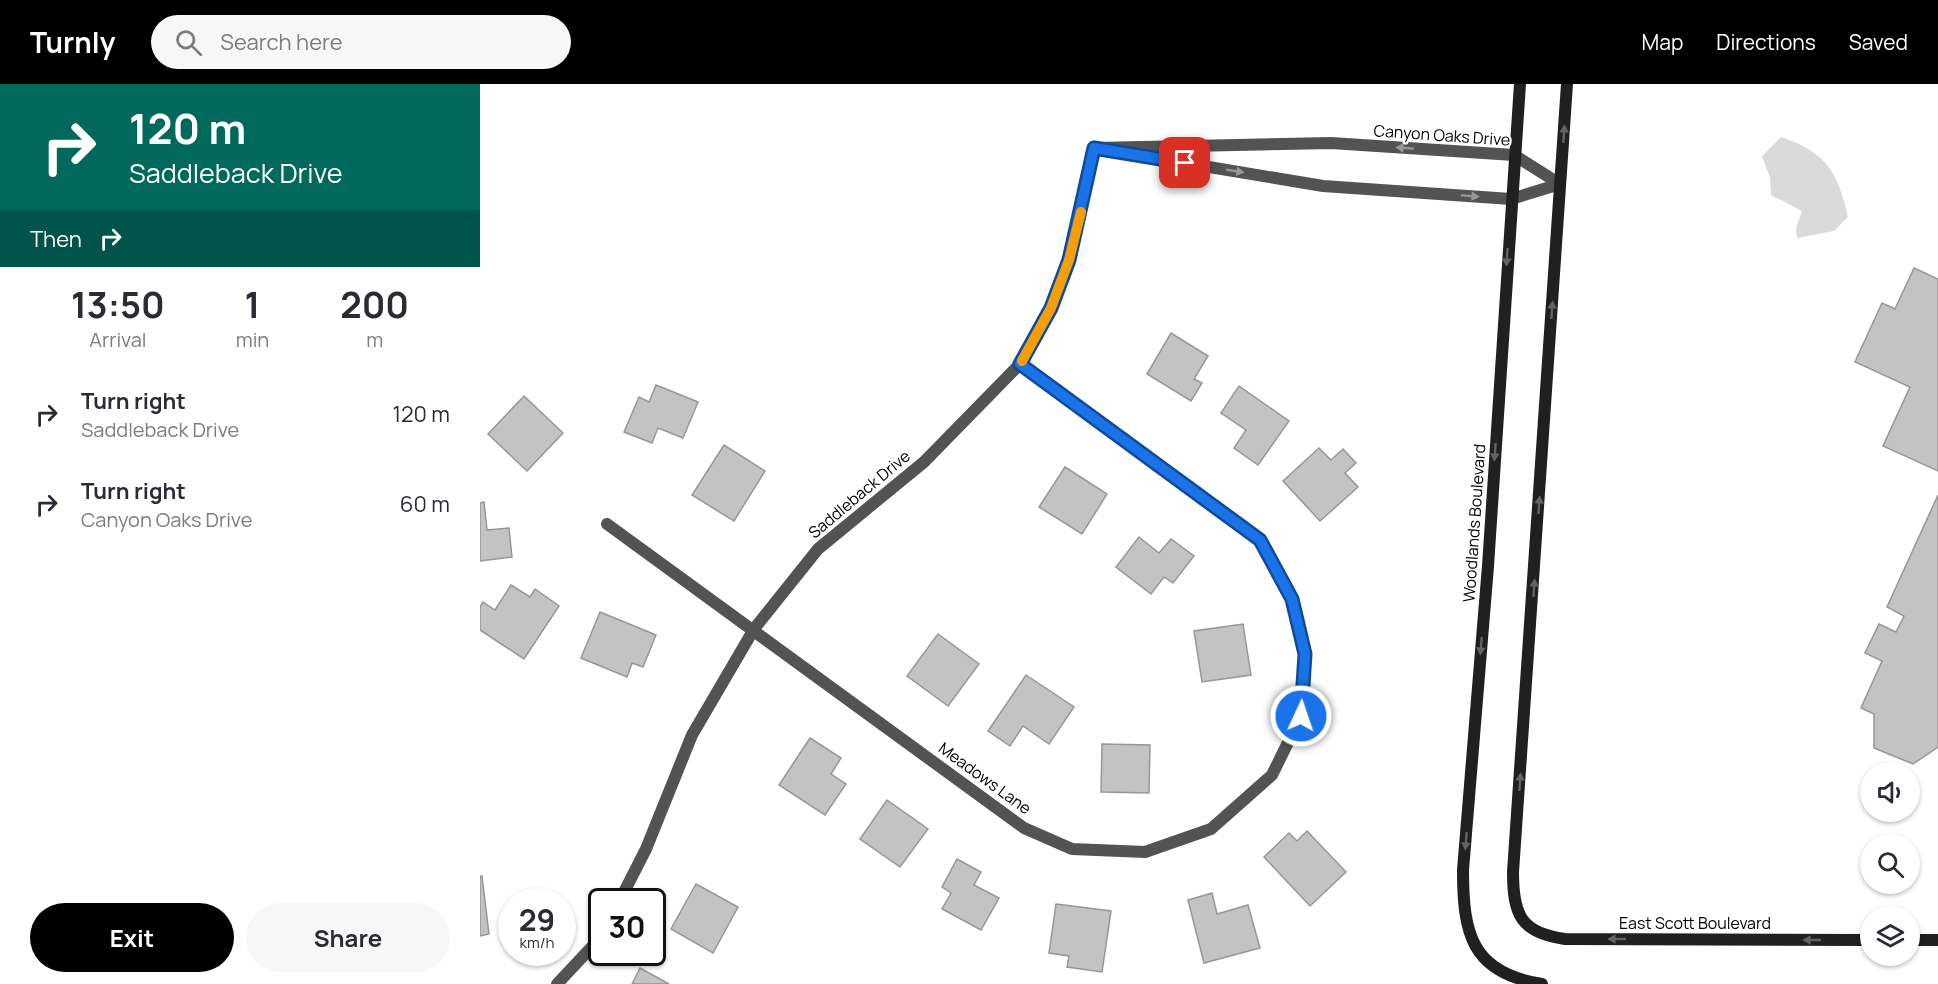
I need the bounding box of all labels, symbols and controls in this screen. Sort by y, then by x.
search box [151,15,571,69]
text: Turnly [30,23,115,61]
icon: search [172,26,205,59]
text: Search here [220,27,343,57]
text: Map [1642,28,1683,56]
text: Directions [1716,28,1816,56]
text: Saved [1849,28,1908,56]
text: 120 m [129,99,246,157]
icon: right [30,108,108,186]
street label: Canyon Oaks Drive [1373,119,1511,151]
one-way arrow [1559,124,1568,143]
pin [1159,137,1210,188]
one-way arrow [1395,143,1414,153]
icon: arrive [1168,146,1201,179]
text: Saddleback Drive [129,154,343,191]
one-way arrow [1225,167,1244,176]
one-way arrow [1460,191,1479,201]
icon: right [94,222,127,255]
text: Then [30,224,82,254]
one-way arrow [1503,248,1512,267]
text: 13:50 [71,280,165,329]
text: 1 [245,280,260,329]
text: 200 [340,280,409,329]
one-way arrow [1547,301,1556,320]
text: Arrival [89,326,146,353]
text: min [236,326,269,353]
text: m [366,326,383,353]
text: Turn right [81,386,186,416]
icon: right [30,398,63,431]
text: 120 m [392,399,450,429]
text: Saddleback Drive [81,416,239,443]
one-way arrow [1490,442,1500,461]
street label: Woodlands Boulevard [1457,443,1491,603]
street label: Saddleback Drive [803,445,915,543]
text: Turn right [81,476,186,506]
icon: right [30,488,63,521]
text: 60 m [400,489,450,519]
one-way arrow [1535,495,1544,514]
text: Canyon Oaks Drive [81,506,252,533]
one-way arrow [1529,578,1538,597]
one-way arrow [1476,637,1486,656]
position arrow [1269,684,1333,748]
street label: Meadows Lane [934,737,1036,819]
map controls [1860,762,1920,966]
button: sound [1860,762,1920,822]
one-way arrow [1515,773,1524,792]
one-way arrow [1461,831,1470,850]
button: search [1860,834,1920,894]
speed limit sign: 30 [588,888,666,966]
text: 29 [519,899,555,940]
button: Exit [30,903,234,972]
button: Share [246,903,450,972]
button: layers [1860,906,1920,966]
street label: East Scott Boulevard [1619,912,1771,934]
text: km/h [520,932,554,953]
one-way arrow [1608,934,1627,944]
one-way arrow [1803,935,1822,945]

